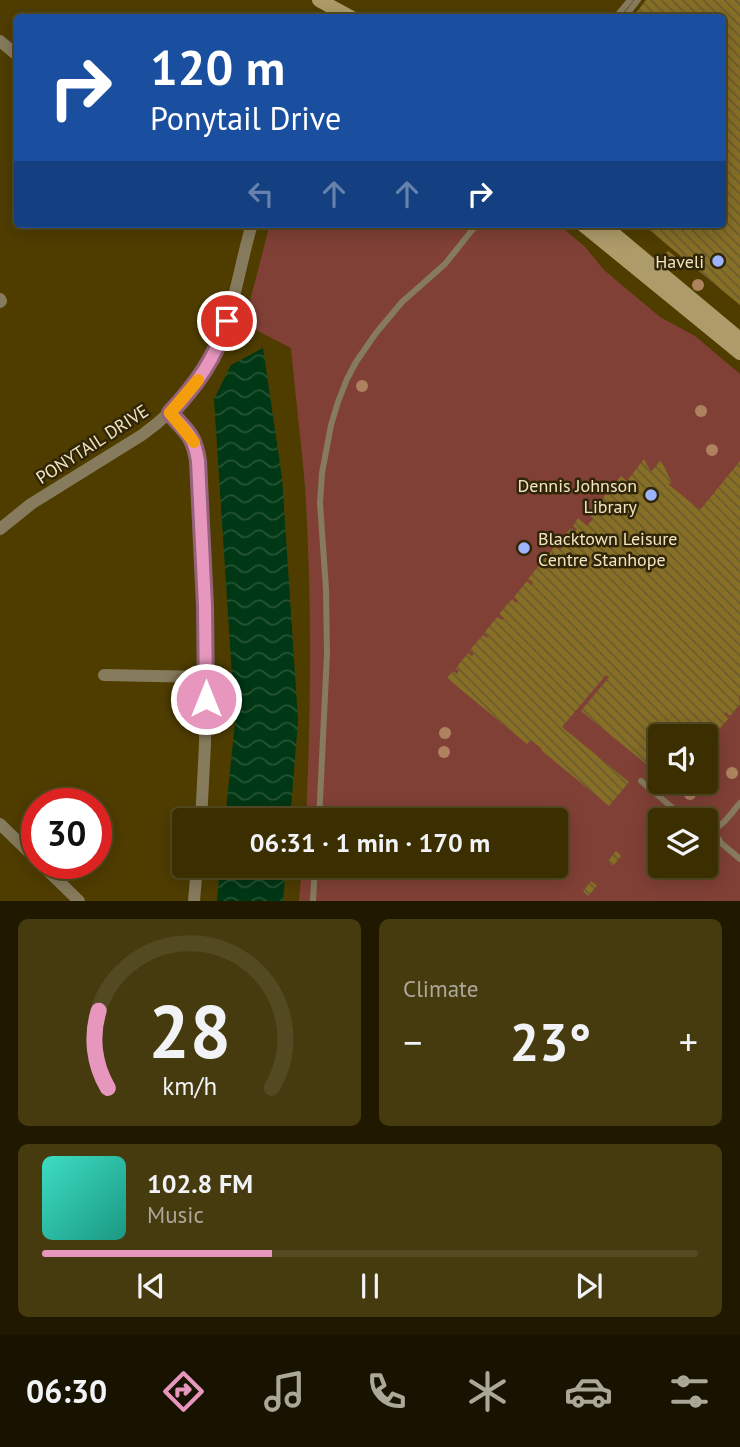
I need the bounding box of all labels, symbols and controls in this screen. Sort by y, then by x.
text: 120 m [150,35,285,99]
icon: right [35,42,126,133]
text: Ponytail Drive [150,97,341,139]
icon: left [242,175,280,213]
icon: ahead [315,175,353,213]
icon: ahead [388,175,426,213]
icon: right [461,175,499,213]
place label: Haveli [655,250,704,273]
marker: Haveli [710,253,726,269]
pin [197,291,257,351]
icon: arrive [208,302,246,340]
street label: PONYTAIL DRIVE [31,399,153,489]
place label: Dennis Johnson Library [518,474,638,518]
marker: Dennis Johnson Library [643,487,659,503]
place label: Blacktown Leisure Centre Stanhope [538,527,677,571]
marker: Blacktown Leisure Centre Stanhope [516,540,532,556]
position arrow [169,662,243,736]
map controls [648,724,718,878]
button: sound [648,724,718,794]
speed limit sign: 30 [21,788,112,879]
button: layers [648,808,718,878]
text: 06:31 · 1 min · 170 m [250,826,490,859]
text: Climate [403,974,478,1003]
text: 28 [148,985,231,1079]
text: 23° [510,1008,591,1075]
text: − [403,1017,422,1066]
text: + [679,1017,698,1066]
text: km/h [162,1070,217,1102]
text: 102.8 FM [147,1167,253,1200]
text: Music [147,1200,204,1229]
icon: previous [132,1267,170,1305]
icon: pause [351,1267,389,1305]
icon: next [570,1267,608,1305]
icon: directions [159,1367,208,1416]
icon: music [260,1367,309,1416]
icon: phone [362,1367,411,1416]
icon: climate [463,1367,512,1416]
icon: car [564,1367,613,1416]
icon: filters [665,1367,714,1416]
text: 06:30 [26,1370,107,1412]

